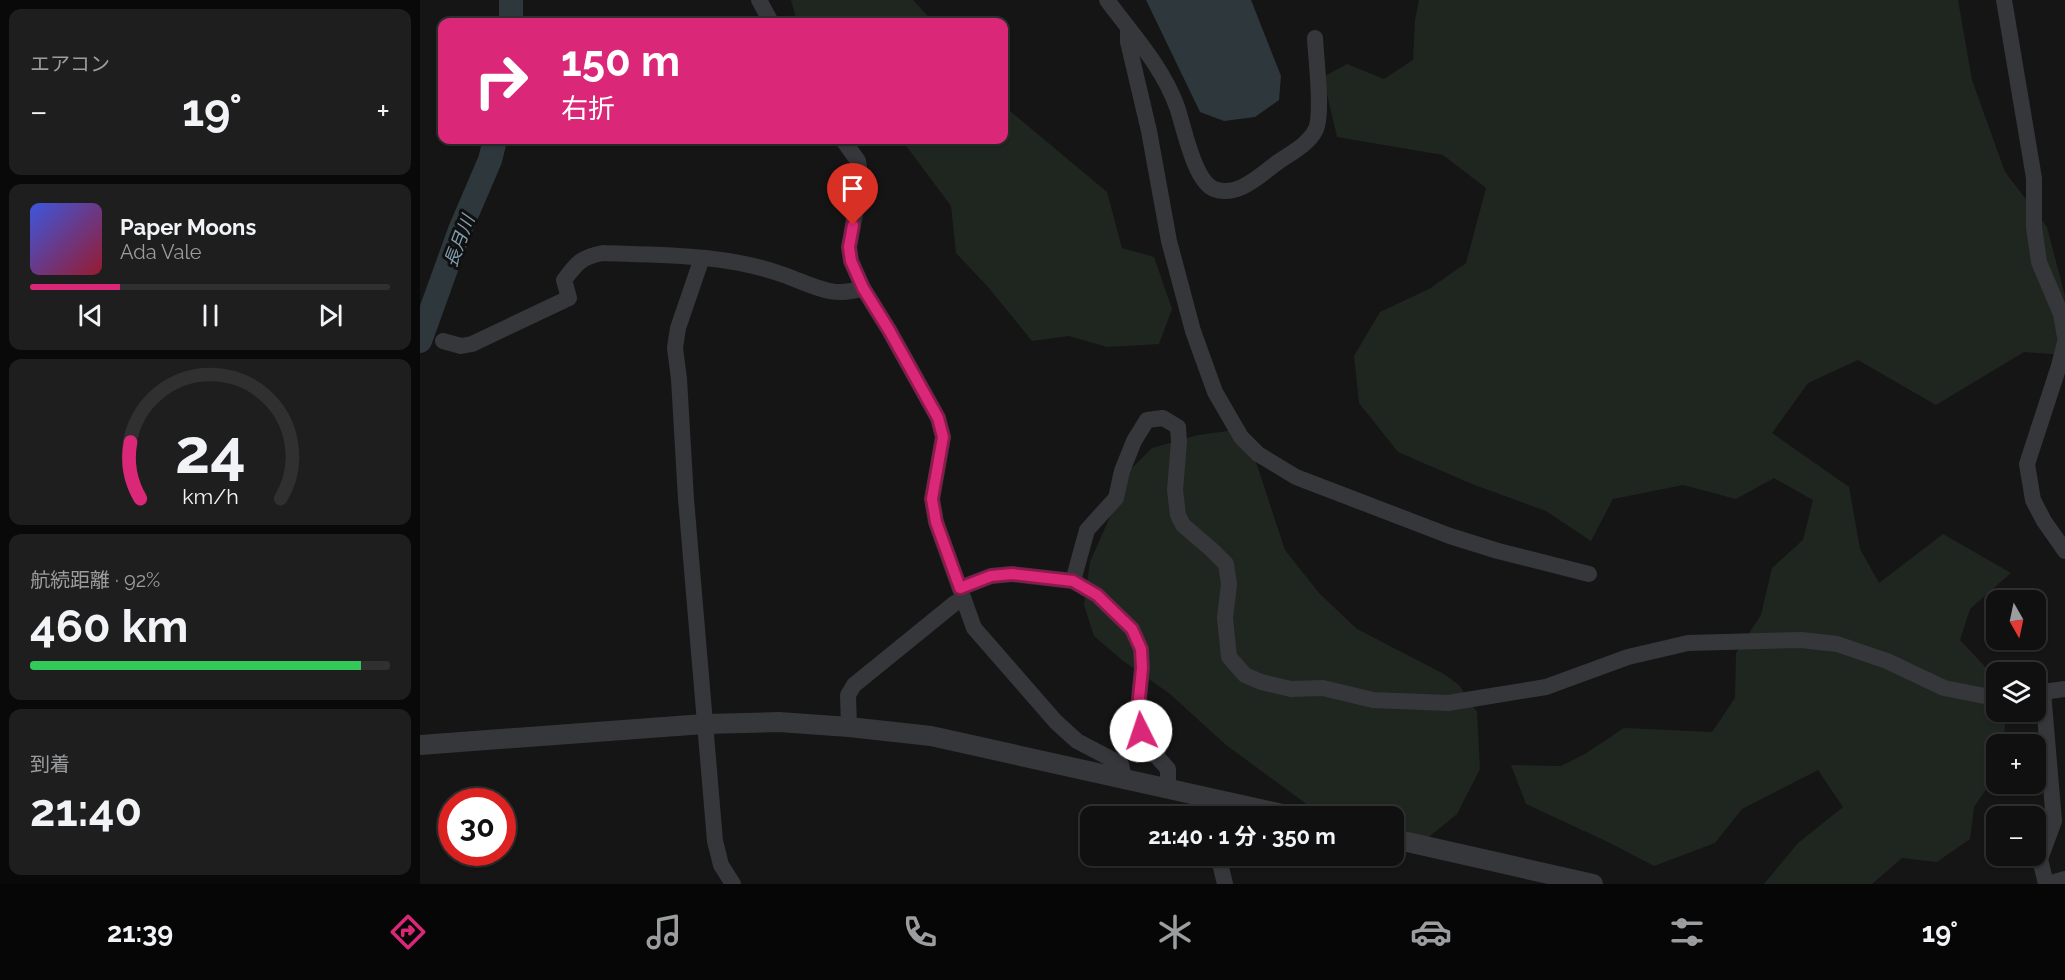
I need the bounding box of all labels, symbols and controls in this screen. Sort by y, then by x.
text: 150 m [561,37,680,86]
icon: right [462,42,540,120]
text: エアコン [30,52,110,76]
text: 19° [182,84,242,137]
text: − [30,92,48,131]
text: + [376,92,390,131]
text: 右折 [561,93,615,124]
pin [827,163,878,225]
icon: arrive [836,172,869,205]
water label: 長月川 [440,210,479,270]
text: Paper Moons [120,214,256,240]
text: Ada Vale [120,240,202,264]
icon: previous [74,299,107,332]
icon: pause [194,299,227,332]
icon: next [314,299,347,332]
text: 24 [175,414,245,488]
text: km/h [182,484,238,509]
text: 航続距離 · 92% [30,568,160,592]
north arrow [1986,590,2046,650]
map controls [1986,590,2046,866]
text: 460 km [30,600,188,653]
button: layers [1986,662,2046,722]
position arrow [1109,699,1173,763]
button: + [1986,734,2046,794]
text: 到着 [30,752,70,776]
text: 21:40 [30,784,142,837]
speed limit sign: 30 [438,788,516,866]
button: − [1986,806,2046,866]
text: 21:40 · 1 分 · 350 m [1148,823,1336,849]
icon: directions [387,911,429,953]
icon: music [643,911,685,953]
icon: phone [899,911,941,953]
icon: climate [1154,911,1196,953]
icon: car [1410,911,1452,953]
icon: filters [1666,911,1708,953]
text: 21:39 [107,917,173,948]
text: 19° [1922,917,1958,948]

